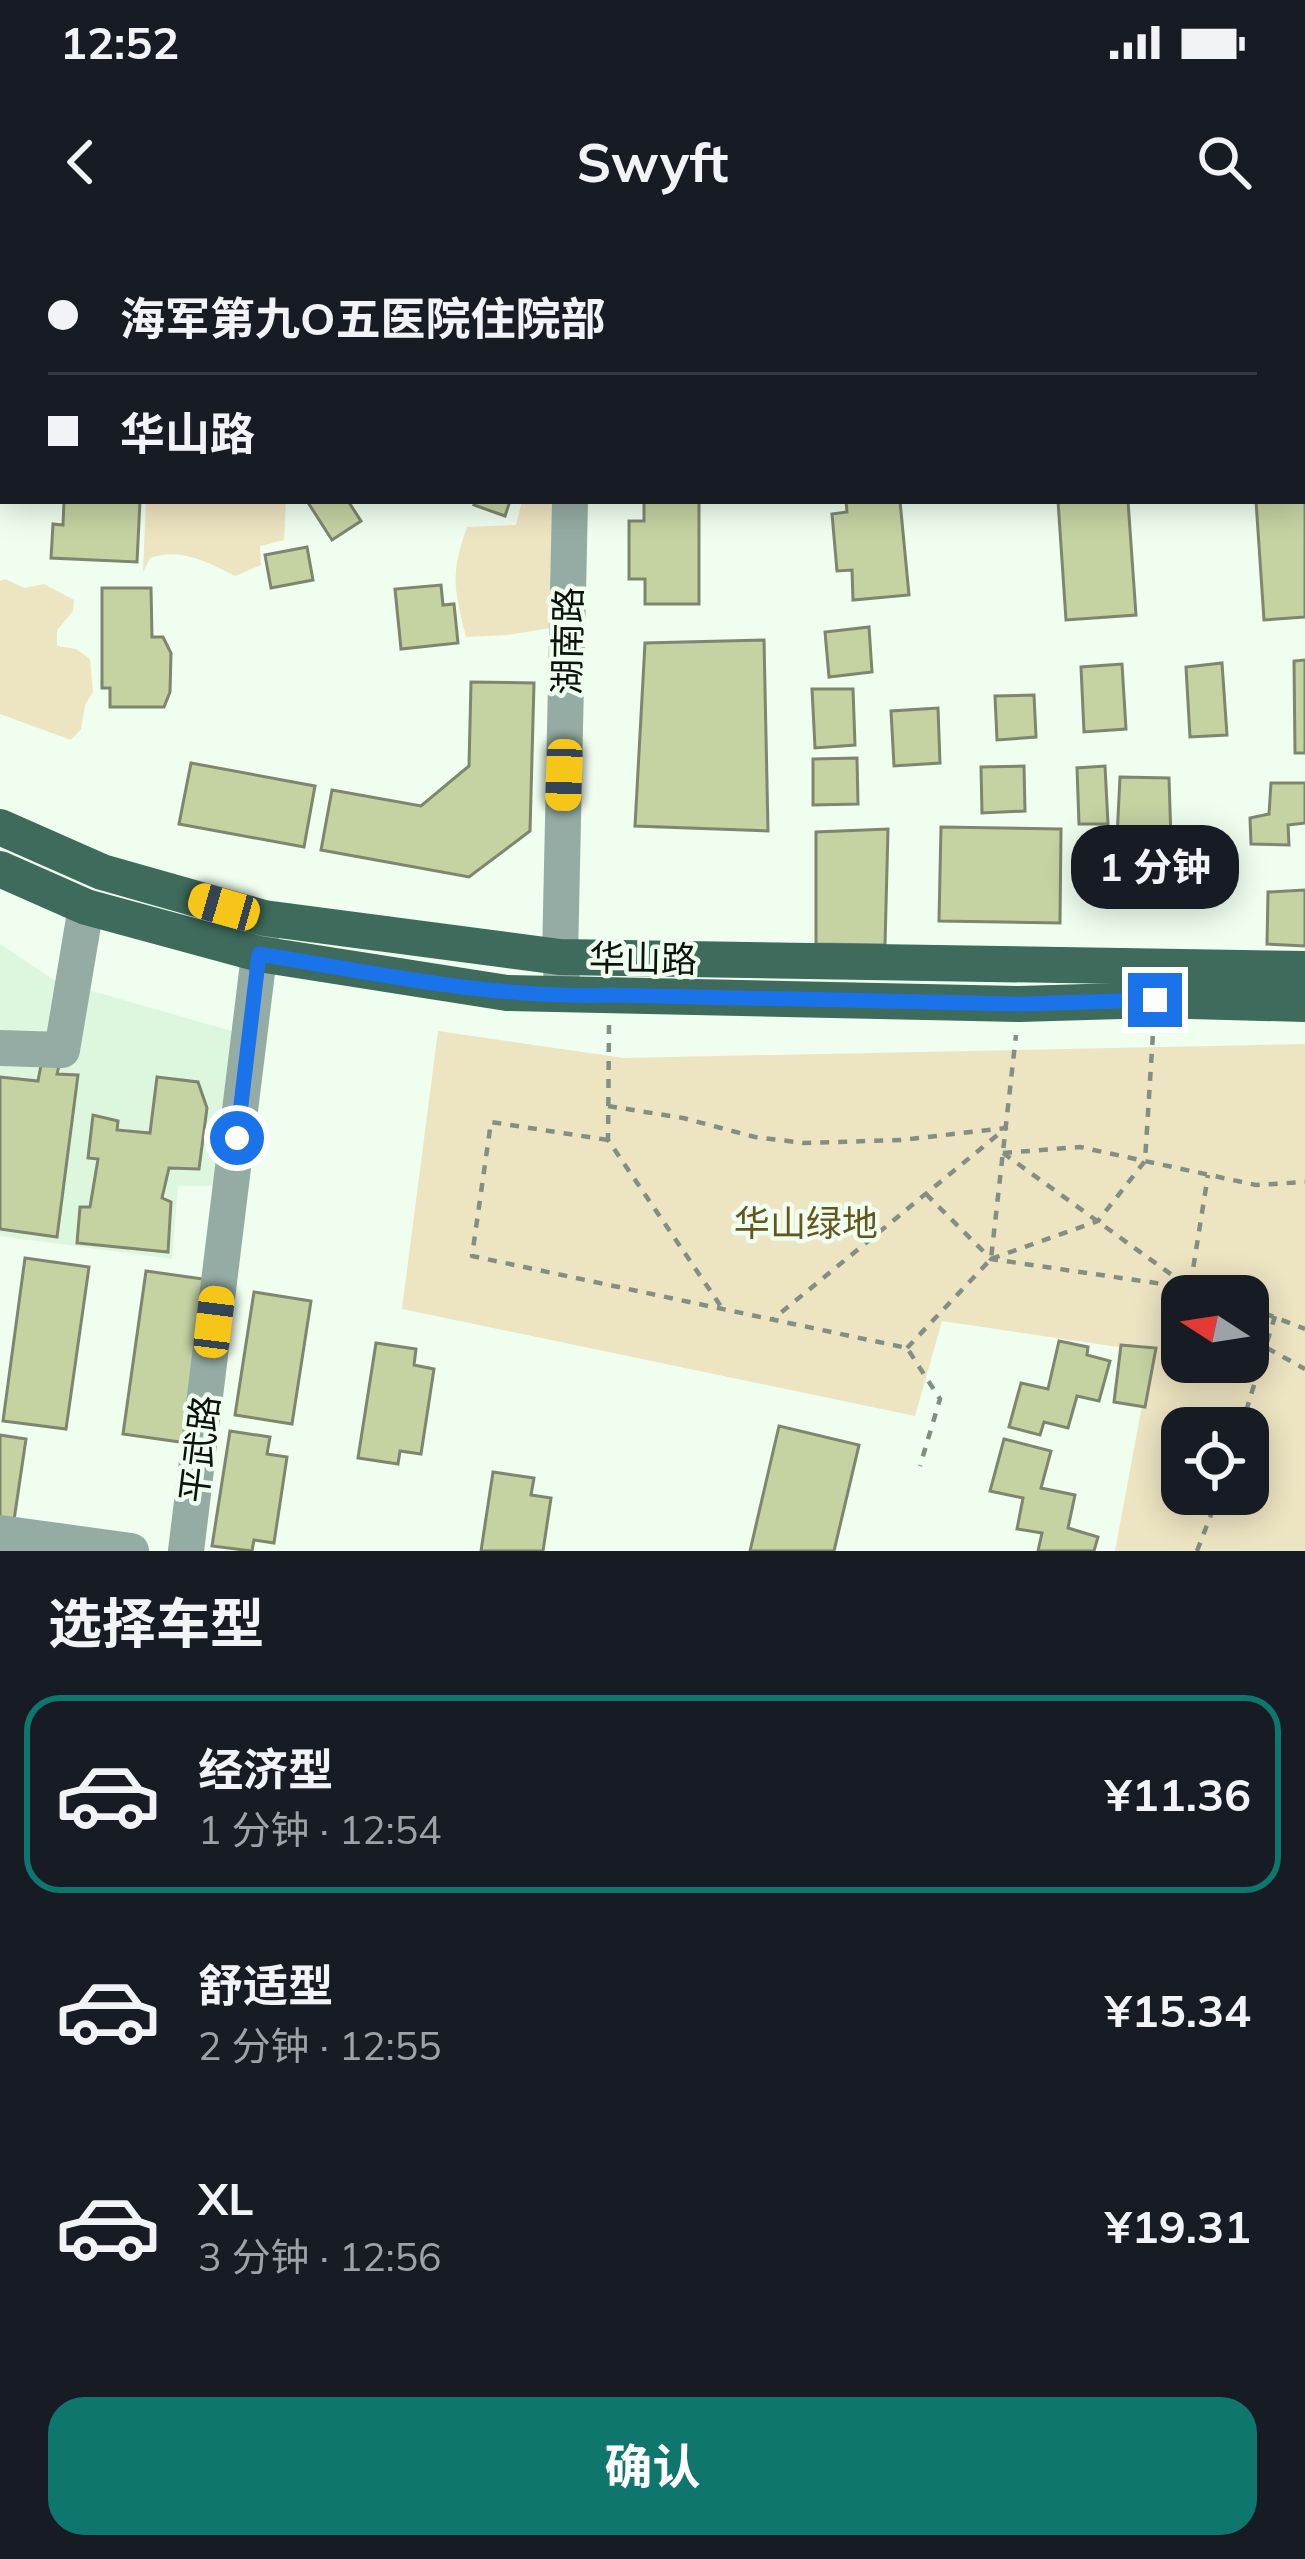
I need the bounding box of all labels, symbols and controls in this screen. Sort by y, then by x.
text: 12:52 [60,14,179,70]
text: Swyft [576,128,729,196]
icon: back [48,129,114,195]
icon: search [1191,129,1257,195]
text: 海军第九O五医院住院部 [120,290,605,346]
text: 华山路 [120,405,255,461]
street label: 湖南路 [544,587,590,695]
car [545,738,583,812]
callout: 1 分钟 [1071,826,1239,910]
text: 1 分钟 [1099,842,1211,891]
car [184,880,264,934]
street label: 华山路 [589,935,697,981]
route end [1128,973,1182,1027]
route start [210,1111,264,1165]
park label: 华山绿地 [734,1200,878,1245]
north arrow [1161,1275,1269,1383]
map controls [1161,1275,1269,1515]
car [192,1284,236,1360]
street label: 平武路 [170,1393,228,1505]
button: locate [1161,1407,1269,1515]
text: 选择车型 [48,1589,264,1657]
icon: car [54,1740,162,1848]
text: 经济型 [198,1741,333,1797]
text: ¥11.36 [1105,1766,1251,1822]
text: 1 分钟 · 12:54 [198,1805,441,1854]
icon: car [54,1956,162,2064]
text: 舒适型 [198,1957,333,2013]
text: ¥15.34 [1105,1982,1251,2038]
text: 2 分钟 · 12:55 [198,2021,441,2070]
text: XL [198,2170,253,2226]
icon: car [54,2172,162,2280]
text: ¥19.31 [1105,2198,1251,2254]
text: 3 分钟 · 12:56 [198,2232,441,2281]
button: 确认 [48,2397,1257,2535]

